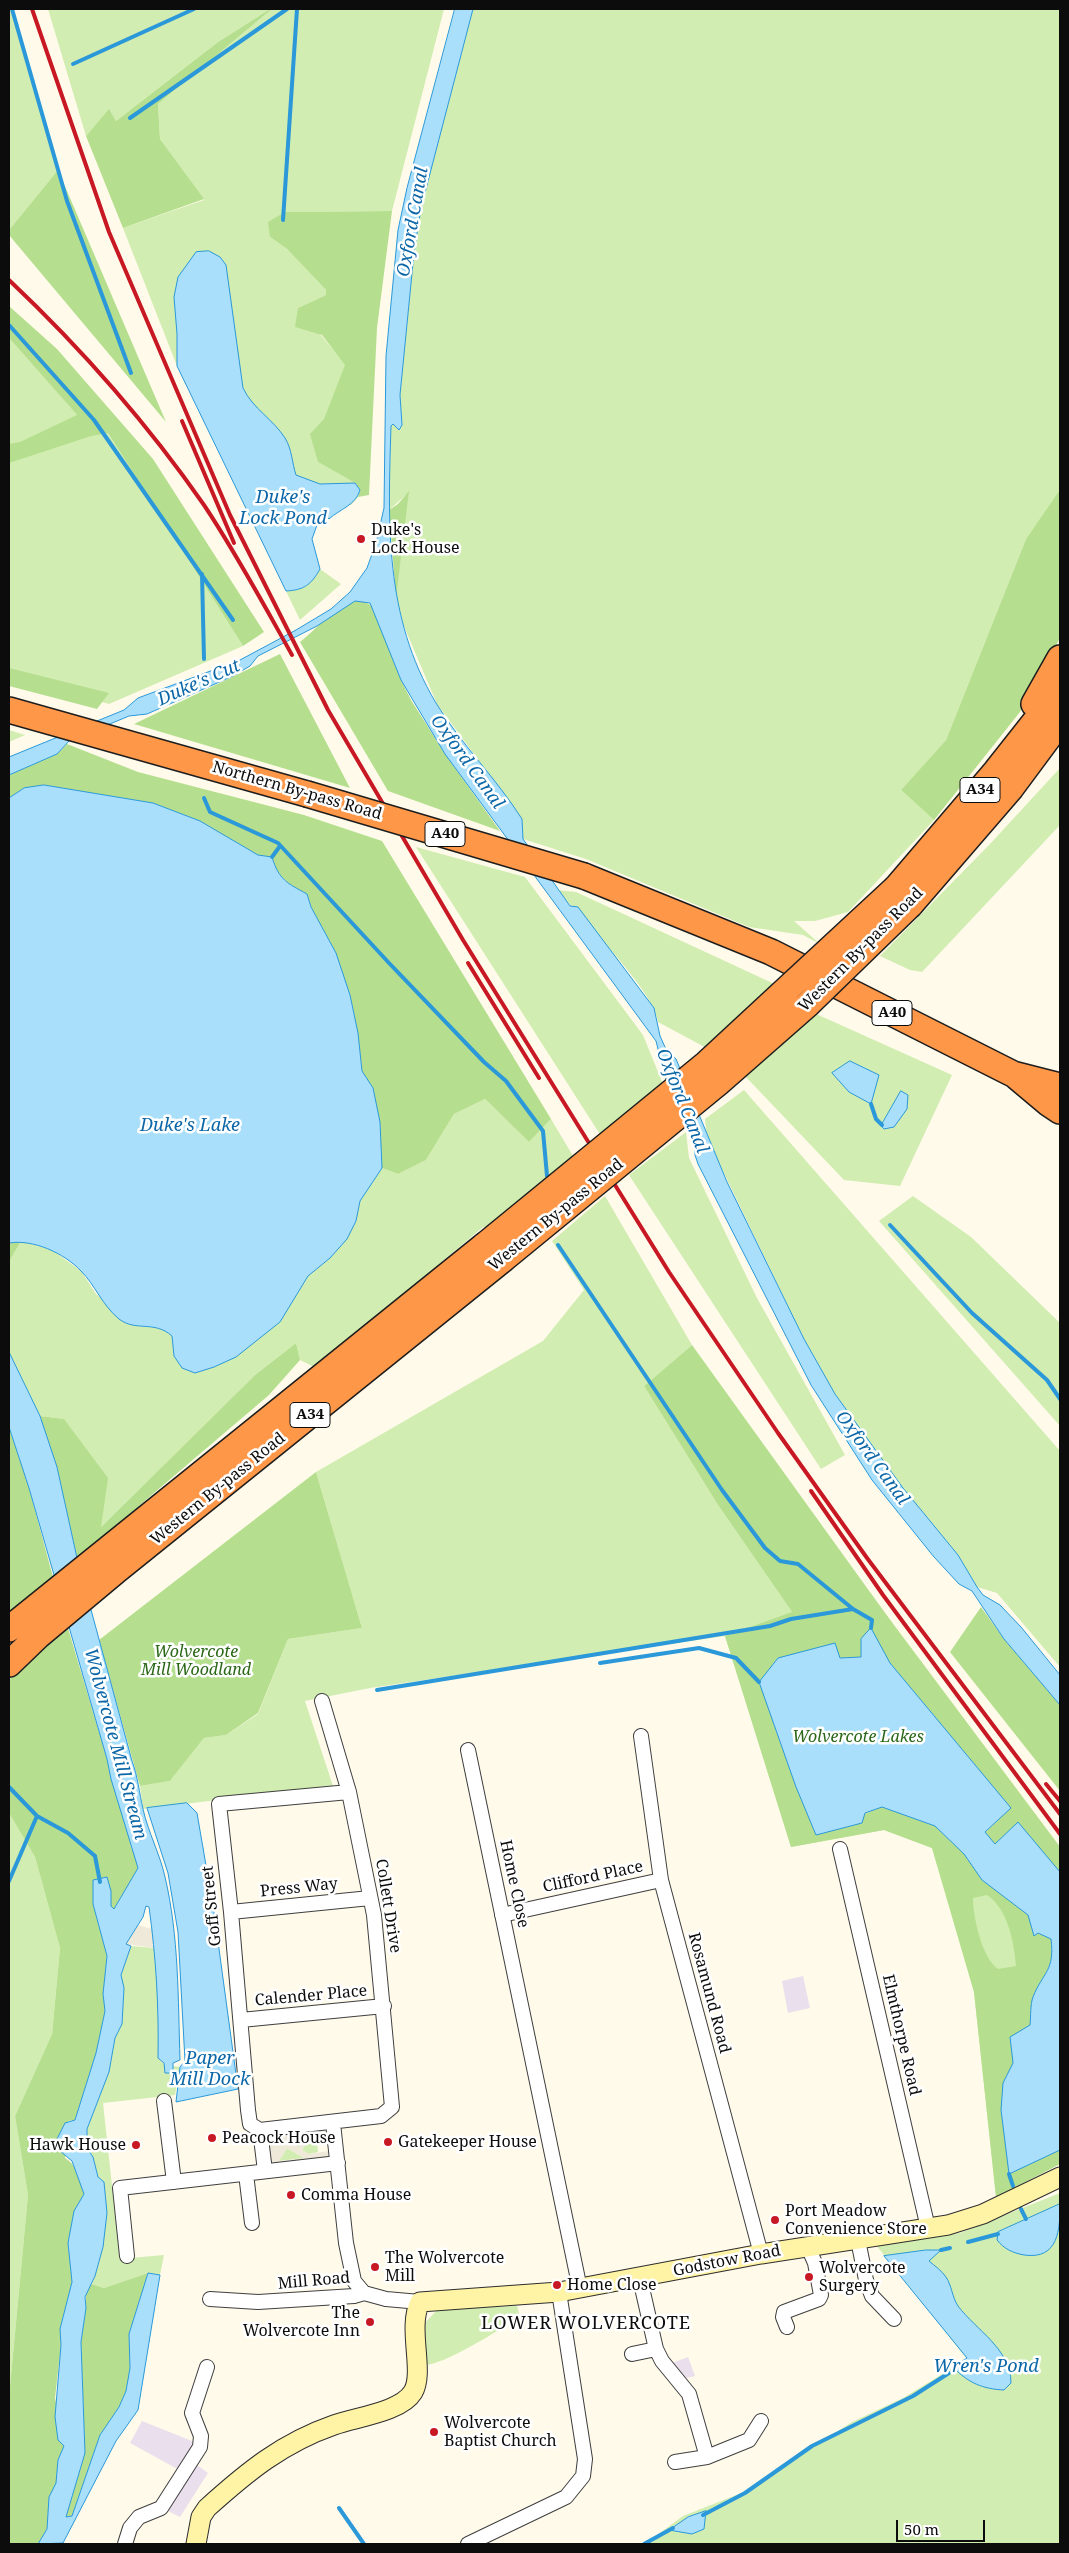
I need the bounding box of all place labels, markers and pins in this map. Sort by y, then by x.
place label: Duke's Lock House [371,520,459,558]
marker: Duke's Lock House [355,533,367,545]
place label: Peacock House [222,2128,336,2148]
marker: Peacock House [206,2132,218,2144]
place label: Gatekeeper House [398,2132,537,2152]
place label: Hawk House [29,2135,126,2155]
marker: Gatekeeper House [382,2136,394,2148]
marker: Hawk House [130,2139,142,2151]
place label: Comma House [301,2185,411,2205]
marker: Comma House [285,2189,297,2201]
place label: Port Meadow Convenience Store [785,2201,927,2239]
marker: Port Meadow Convenience Store [769,2214,781,2226]
place label: The Wolvercote Mill [385,2248,504,2286]
place label: Wolvercote Surgery [819,2258,906,2296]
marker: The Wolvercote Mill [369,2261,381,2273]
marker: Wolvercote Surgery [803,2271,815,2283]
place label: Home Close [567,2275,657,2295]
marker: Home Close [551,2279,563,2291]
place label: The Wolvercote Inn [243,2303,360,2341]
marker: The Wolvercote Inn [364,2316,376,2328]
place label: Wolvercote Baptist Church [444,2413,557,2451]
marker: Wolvercote Baptist Church [428,2426,440,2438]

